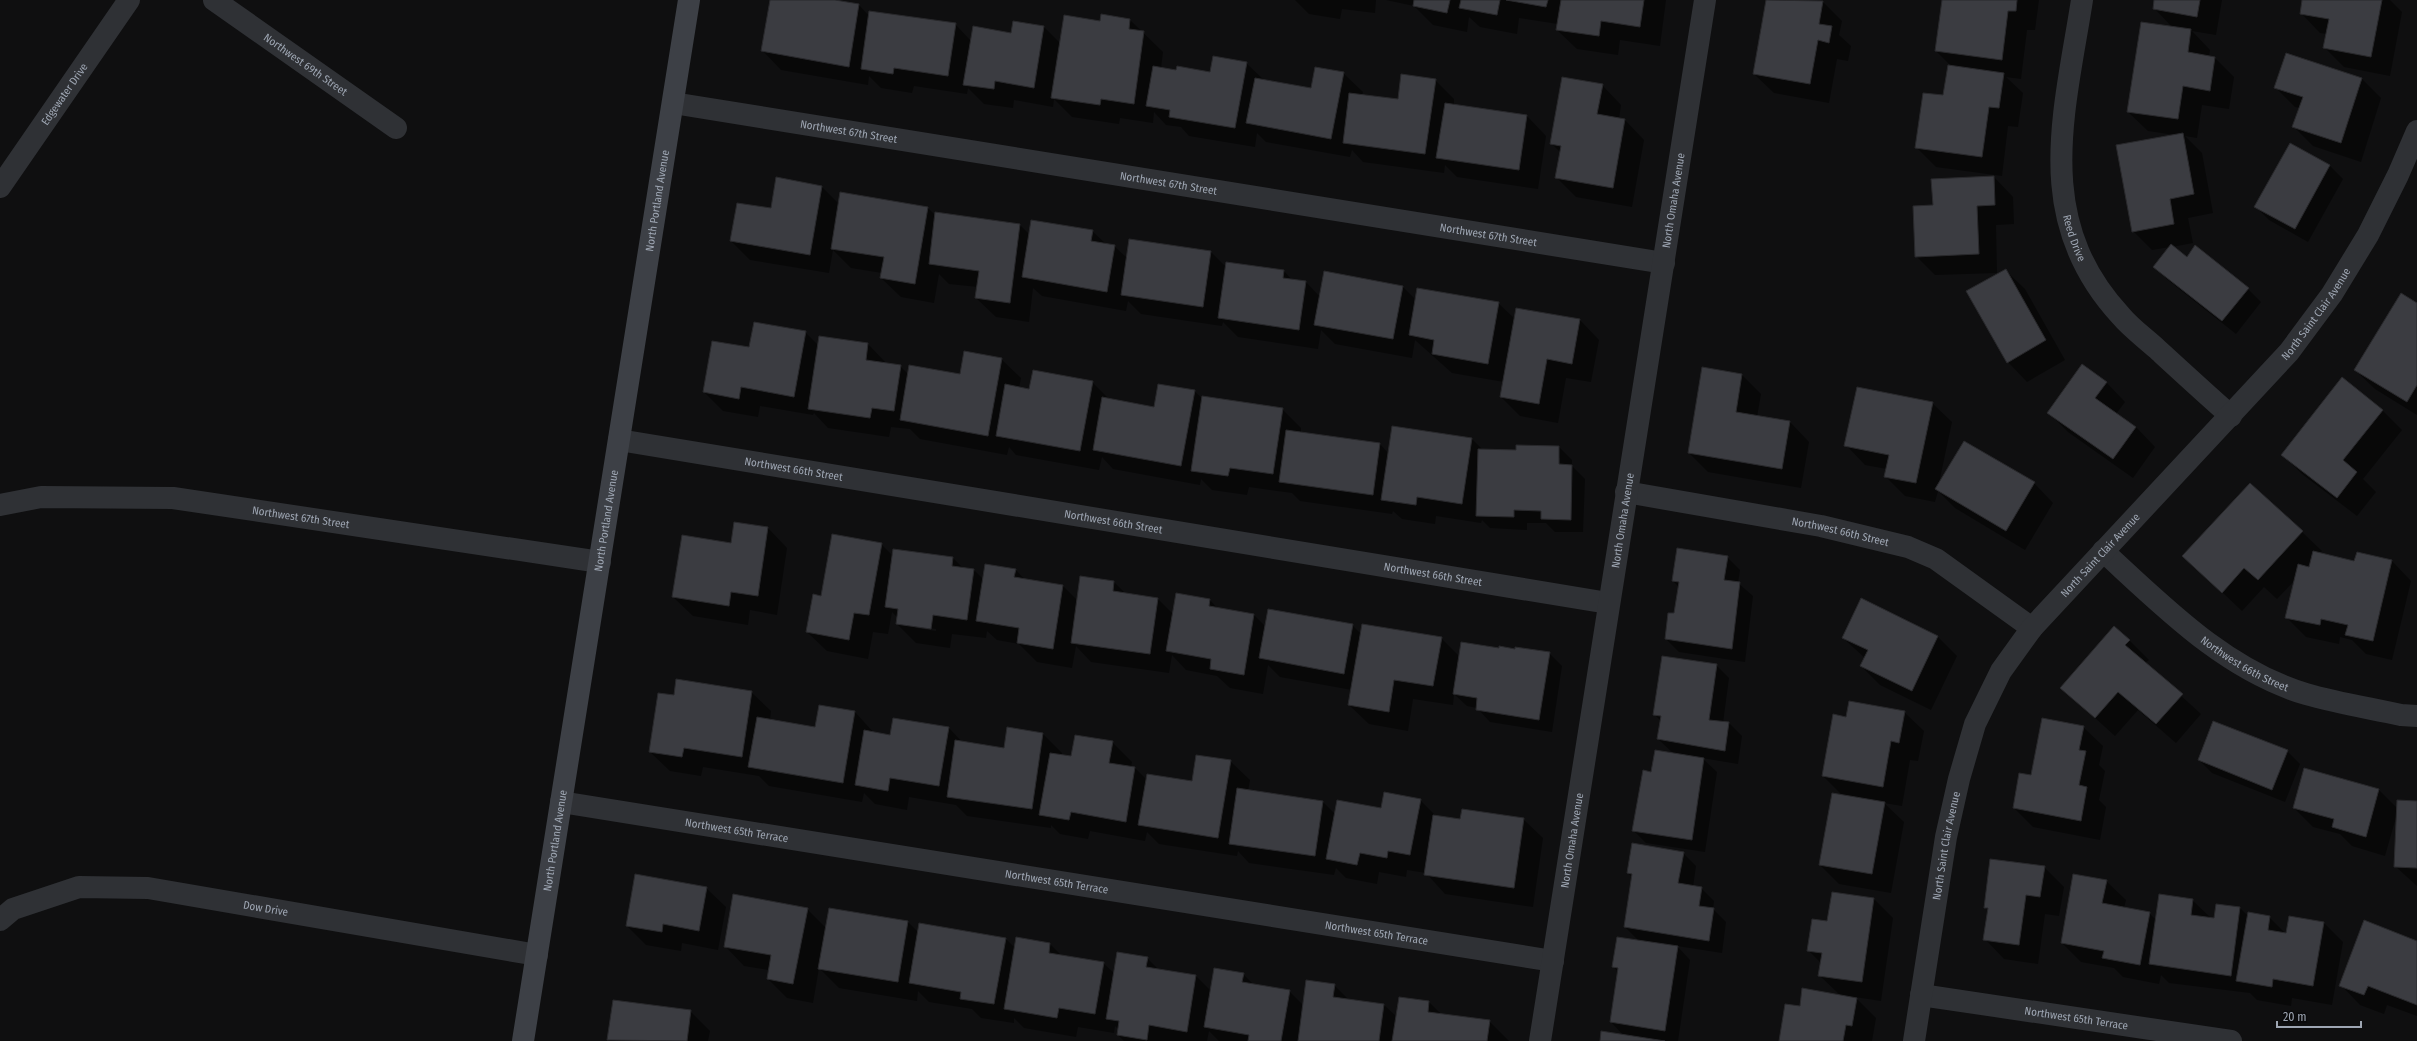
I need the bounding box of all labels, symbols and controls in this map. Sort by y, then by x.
street label: Northwest 69th Street [261,31,350,98]
street label: Edgewater Drive [38,61,90,127]
street label: Northwest 67th Street [799,117,899,146]
street label: North Portland Avenue [643,149,672,252]
street label: North Omaha Avenue [1659,152,1687,249]
street label: Northwest 67th Street [1119,169,1218,197]
street label: Reed Drive [2061,213,2088,263]
street label: Northwest 67th Street [1439,220,1538,249]
street label: North Saint Clair Avenue [2279,265,2353,363]
street label: Northwest 66th Street [744,454,844,483]
street label: North Portland Avenue [591,469,620,572]
street label: North Omaha Avenue [1609,472,1636,569]
street label: Northwest 67th Street [251,503,351,531]
street label: Northwest 66th Street [1063,507,1164,536]
street label: North Saint Clair Avenue [2058,510,2142,600]
street label: Northwest 66th Street [1791,515,1891,549]
street label: Northwest 66th Street [1383,560,1483,589]
street label: Northwest 66th Street [2198,633,2291,694]
street label: North Portland Avenue [540,789,569,892]
street label: North Saint Clair Avenue [1930,790,1963,901]
street label: North Omaha Avenue [1558,792,1586,889]
street label: Northwest 65th Terrace [684,815,789,845]
street label: Northwest 65th Terrace [1004,867,1109,896]
street label: Dow Drive [242,898,289,919]
street label: Northwest 65th Terrace [1324,918,1429,947]
scale bar [2277,1003,2361,1029]
street label: Northwest 65th Terrace [2024,1004,2129,1032]
text: 20 m [2283,1010,2307,1024]

